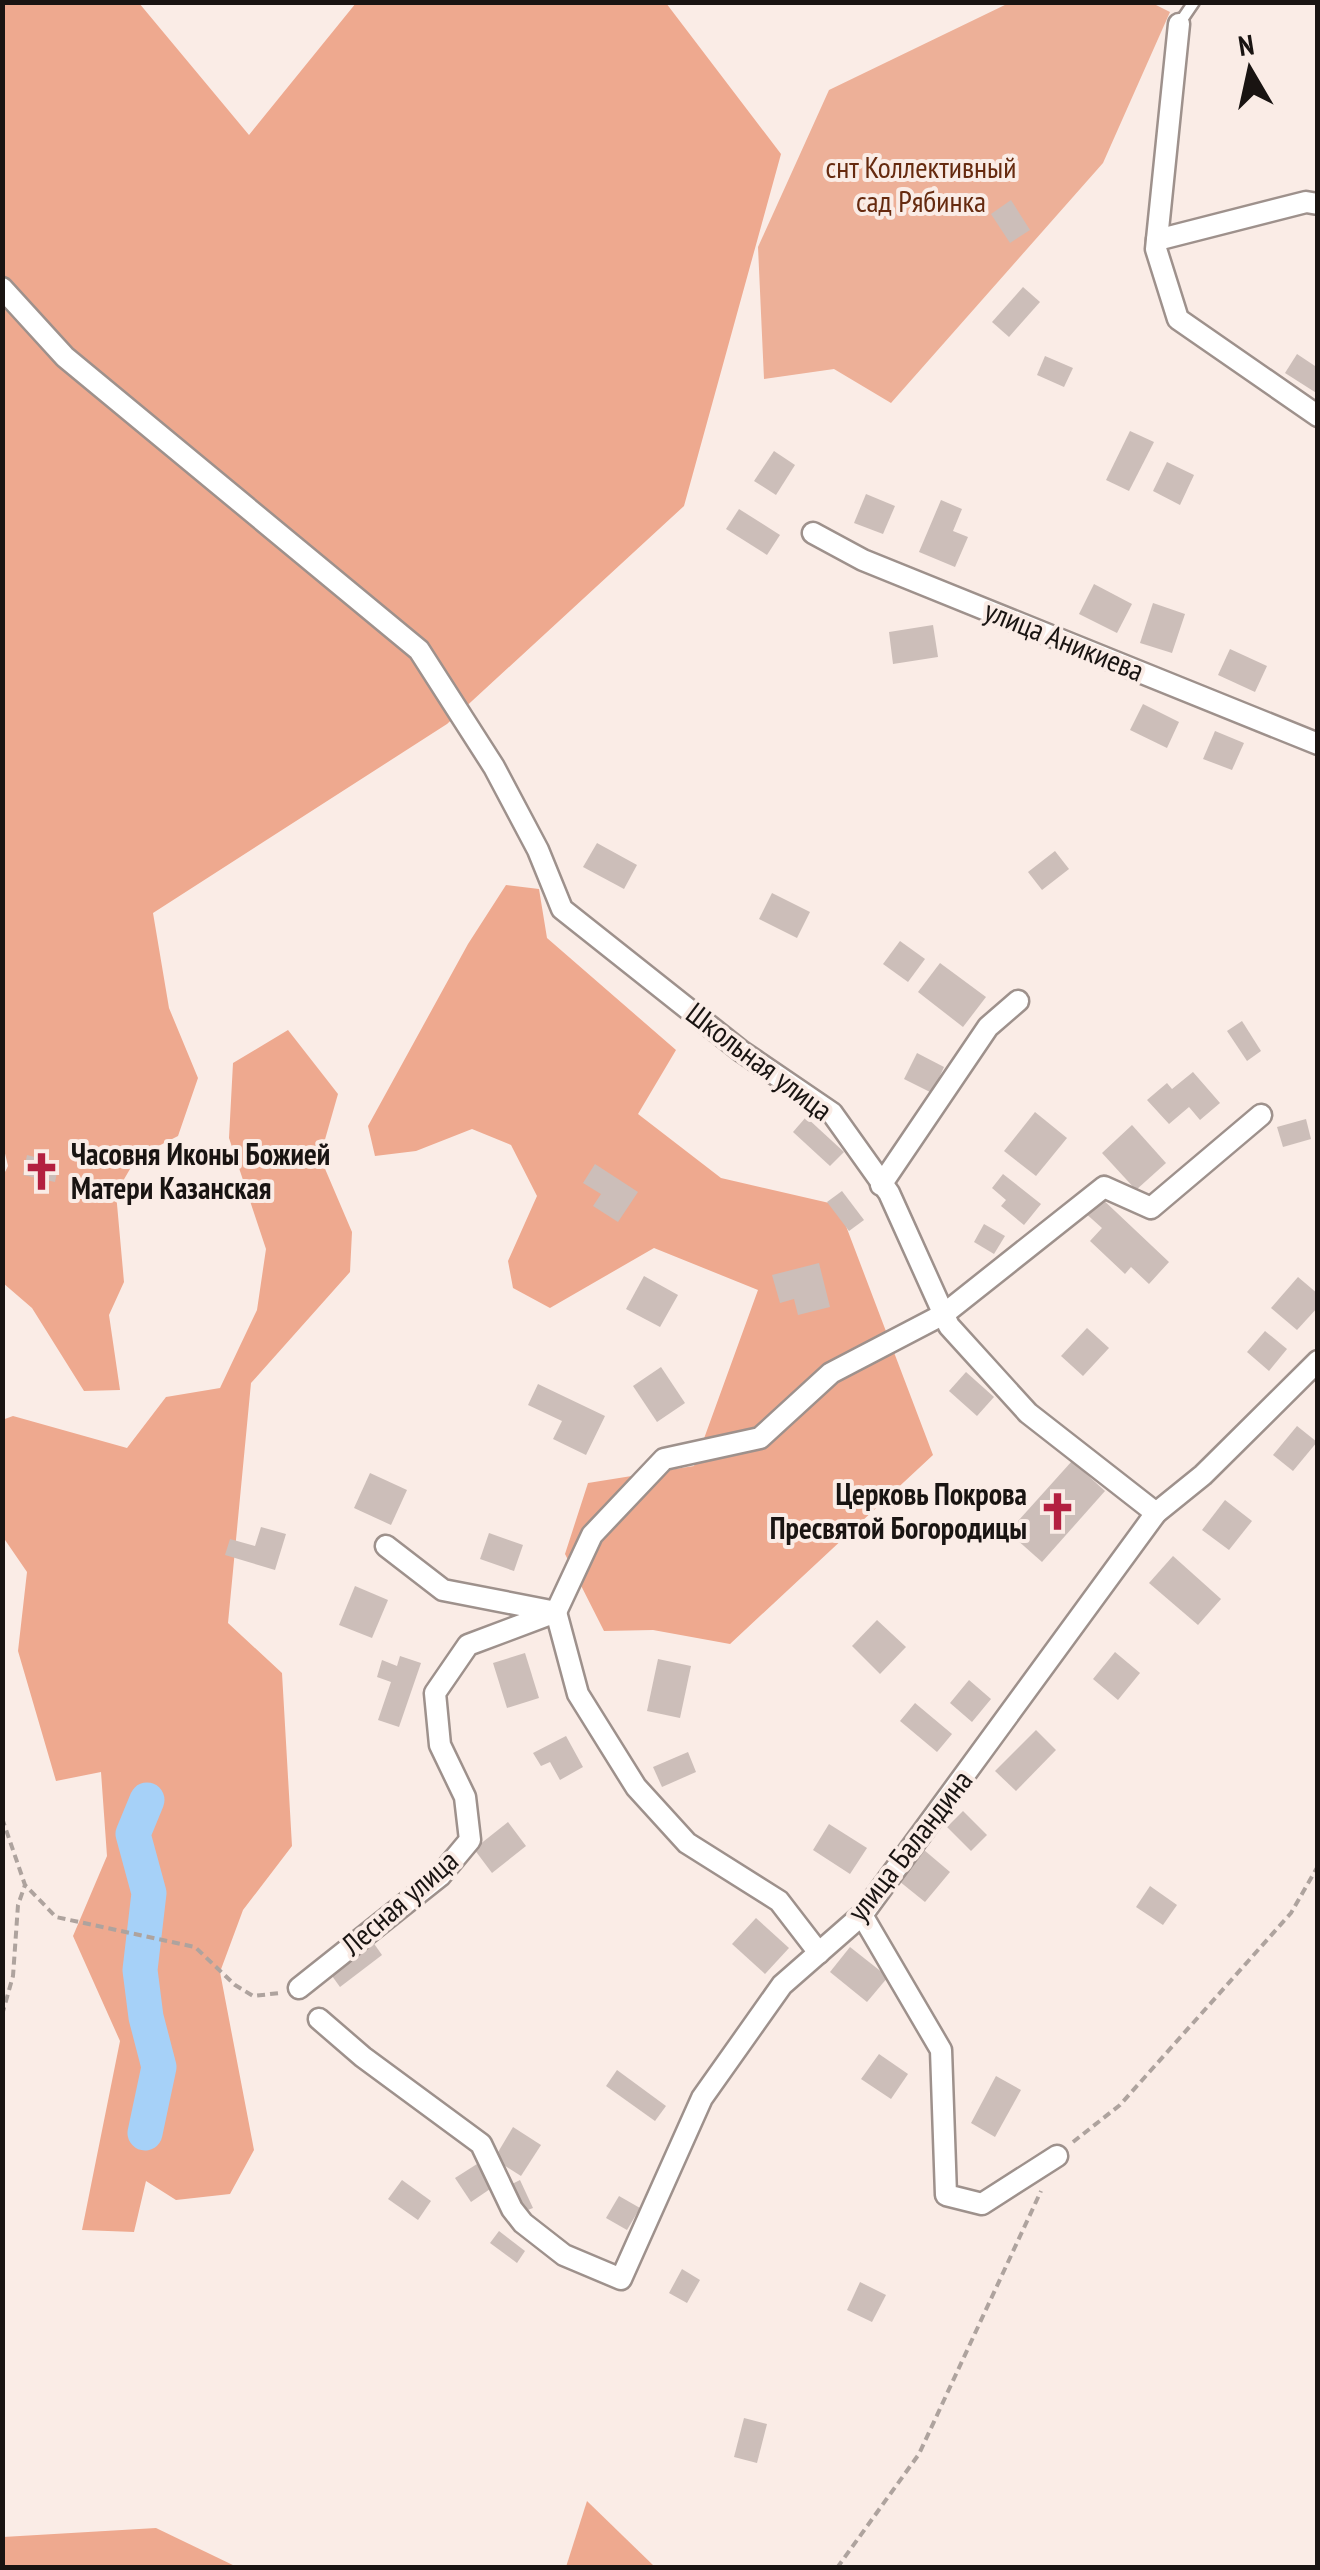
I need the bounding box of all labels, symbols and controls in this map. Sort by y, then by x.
north arrow [1200,20,1300,120]
text: N [1236,25,1256,64]
park label: снт Коллективный сад Рябинка [826,147,1016,220]
street label: улица Аникиева [979,590,1150,689]
street label: Школьная улица [679,993,841,1128]
place label: Часовня Иконы Божией Матери Казанская [71,1134,330,1207]
church icon: Часовня Иконы Божией Матери Казанская [20,1151,62,1193]
place label: Церковь Покрова Пресвятой Богородицы [770,1474,1027,1547]
church icon: Церковь Покрова Пресвятой Богородицы [1036,1491,1078,1533]
street label: улица Баландина [837,1761,980,1929]
street label: Лесная улица [332,1840,465,1964]

